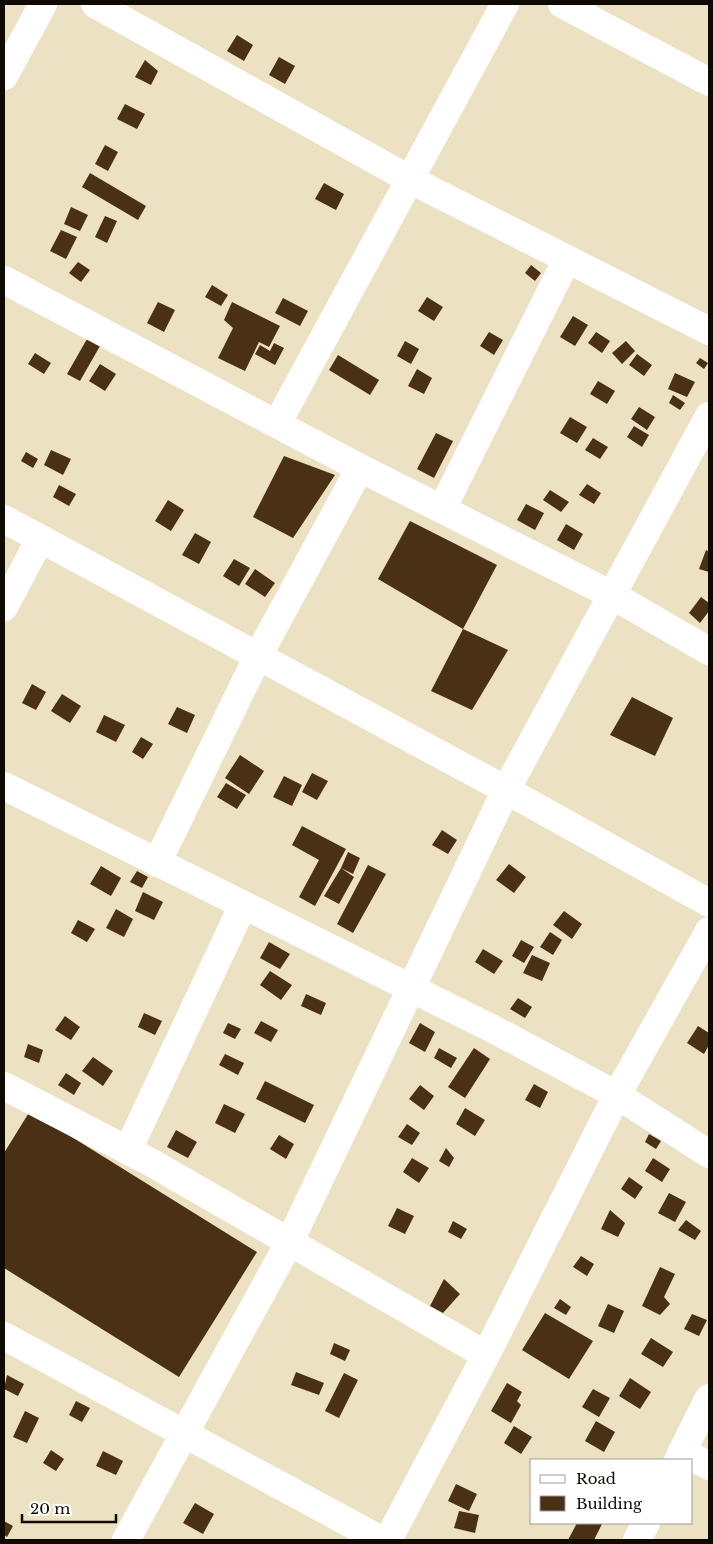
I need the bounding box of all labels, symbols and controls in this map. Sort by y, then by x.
legend [530,1459,693,1524]
text: Road [576,1469,616,1488]
scale bar [22,1492,116,1524]
text: Building [576,1494,643,1513]
text: 20 m [30,1499,70,1518]

